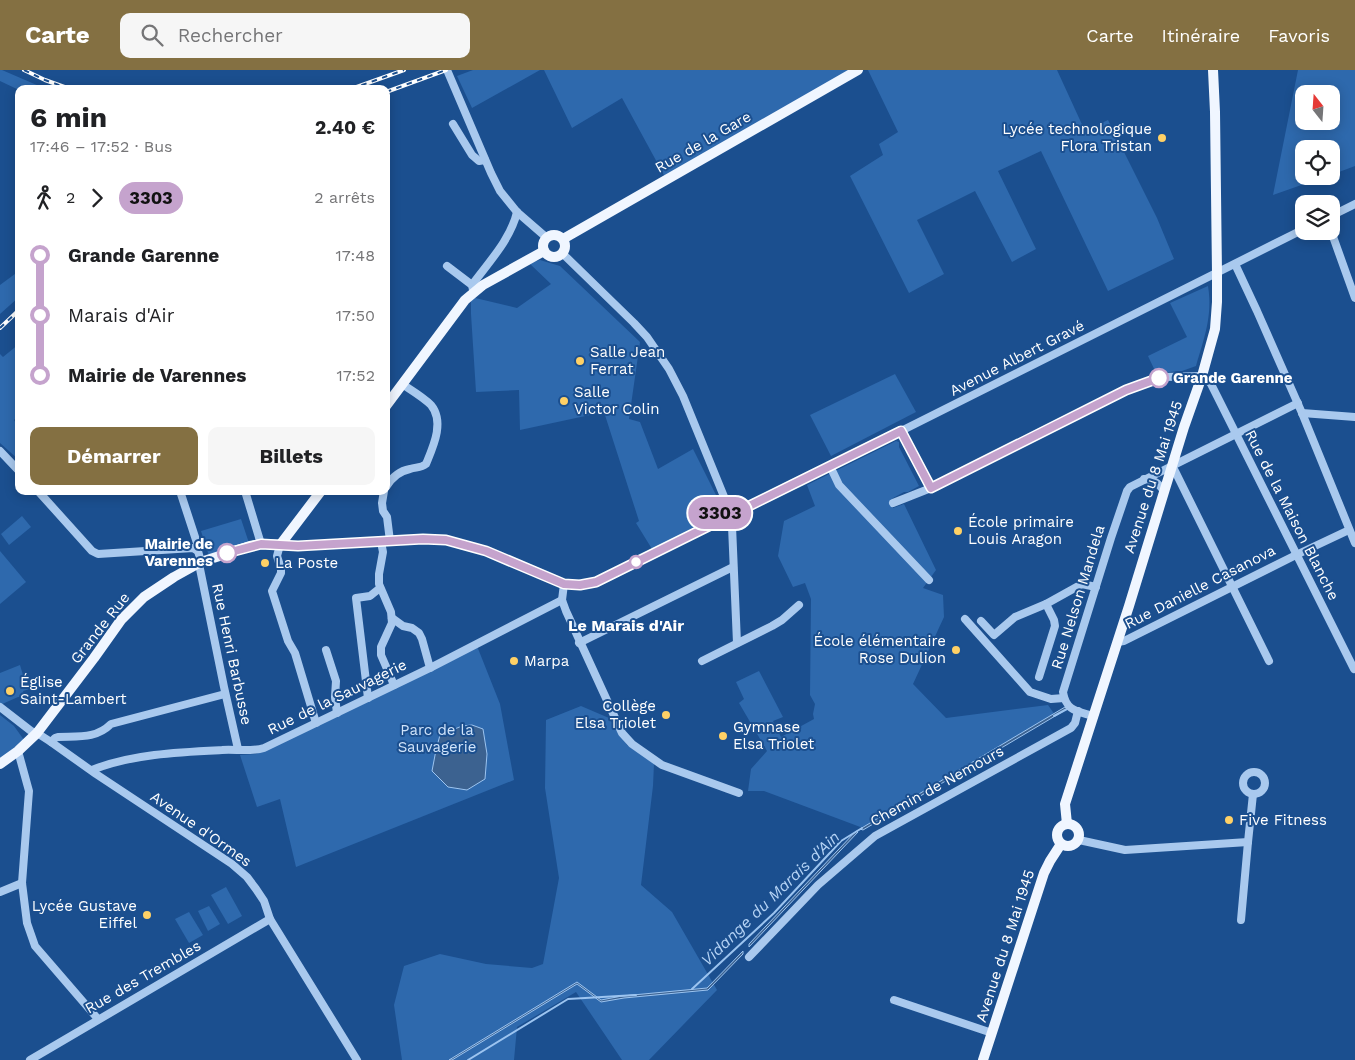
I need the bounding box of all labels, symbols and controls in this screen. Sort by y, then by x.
search box [120,13,470,58]
text: Carte [25,21,90,49]
icon: search [138,21,166,49]
text: Rechercher [178,24,283,47]
text: Carte [1086,25,1134,46]
text: Itinéraire [1162,25,1240,46]
text: Favoris [1268,25,1330,46]
north arrow [1295,85,1340,130]
map controls [1295,85,1340,240]
text: 6 min [30,101,107,134]
street label: Rue de la Gare [652,107,754,177]
text: 2.40 € [315,116,375,139]
place label: Lycée technologique Flora Tristan [1002,120,1152,155]
marker: Lycée technologique Flora Tristan [1156,132,1168,144]
text: 17:46 – 17:52 · Bus [30,137,173,156]
button: locate [1295,140,1340,185]
icon: walk [30,184,58,212]
icon: forward [83,184,111,212]
text: 3303 [129,187,173,208]
text: 2 [66,188,75,207]
text: 2 arrêts [314,188,375,207]
button: layers [1295,195,1340,240]
text: Grande Garenne [68,244,219,267]
text: 17:48 [335,246,375,265]
text: Marais d'Air [68,304,174,327]
text: 17:50 [336,306,375,325]
street label: Avenue Albert Gravé [947,316,1087,400]
place label: Salle Jean Ferrat [590,343,665,378]
marker: Salle Jean Ferrat [574,355,586,367]
text: Mairie de Varennes [68,364,246,387]
text: 17:52 [336,366,375,385]
marker: Grande Garenne [1149,368,1169,388]
place label: Grande Garenne [1173,369,1293,387]
place label: Salle Victor Colin [574,383,659,418]
marker: Salle Victor Colin [558,395,570,407]
street label: Avenue du 8 Mai 1945 [1120,398,1186,556]
button: Démarrer [30,427,198,485]
button: Billets [208,427,375,485]
street label: Rue de la Maison Blanche [1241,427,1343,603]
line badge: 3303 [685,497,755,529]
text: 3303 [698,502,742,523]
place label: École primaire Louis Aragon [968,513,1074,548]
street label: Rue Nelson Mandela [1047,522,1109,671]
marker: École primaire Louis Aragon [952,525,964,537]
place label: Mairie de Varennes [144,535,213,570]
street label: Rue Danielle Casanova [1122,541,1279,633]
marker: Mairie de Varennes [217,543,237,563]
place label: La Poste [275,554,338,572]
unlabelled marker [629,555,643,569]
marker: La Poste [259,557,271,569]
street label: Rue Henri Barbusse [208,581,256,727]
street label: Grande Rue [67,589,133,667]
district label: Le Marais d'Air [568,616,684,635]
place label: École élémentaire Rose Dulion [814,632,946,667]
marker: École élémentaire Rose Dulion [950,644,962,656]
place label: Marpa [524,652,570,670]
street label: Rue de la Sauvagerie [264,655,410,739]
marker: Marpa [508,655,520,667]
place label: Église Saint-Lambert [20,673,127,708]
marker: Église Saint-Lambert [4,685,16,697]
place label: Collège Elsa Triolet [575,697,657,732]
marker: Collège Elsa Triolet [660,709,672,721]
place label: Gymnase Elsa Triolet [733,718,815,753]
park label: Parc de la Sauvagerie [398,721,476,756]
marker: Gymnase Elsa Triolet [717,730,729,742]
street label: Chemin de Nemours [867,742,1007,830]
street label: Avenue d'Ormes [147,787,255,871]
place label: Five Fitness [1239,811,1327,829]
marker: Five Fitness [1223,814,1235,826]
water label: Vidange du Marais d'Ain [697,827,844,970]
street label: Avenue du 8 Mai 1945 [972,867,1038,1025]
place label: Lycée Gustave Eiffel [32,897,137,932]
marker: Lycée Gustave Eiffel [141,909,153,921]
street label: Rue des Trembles [82,936,204,1018]

